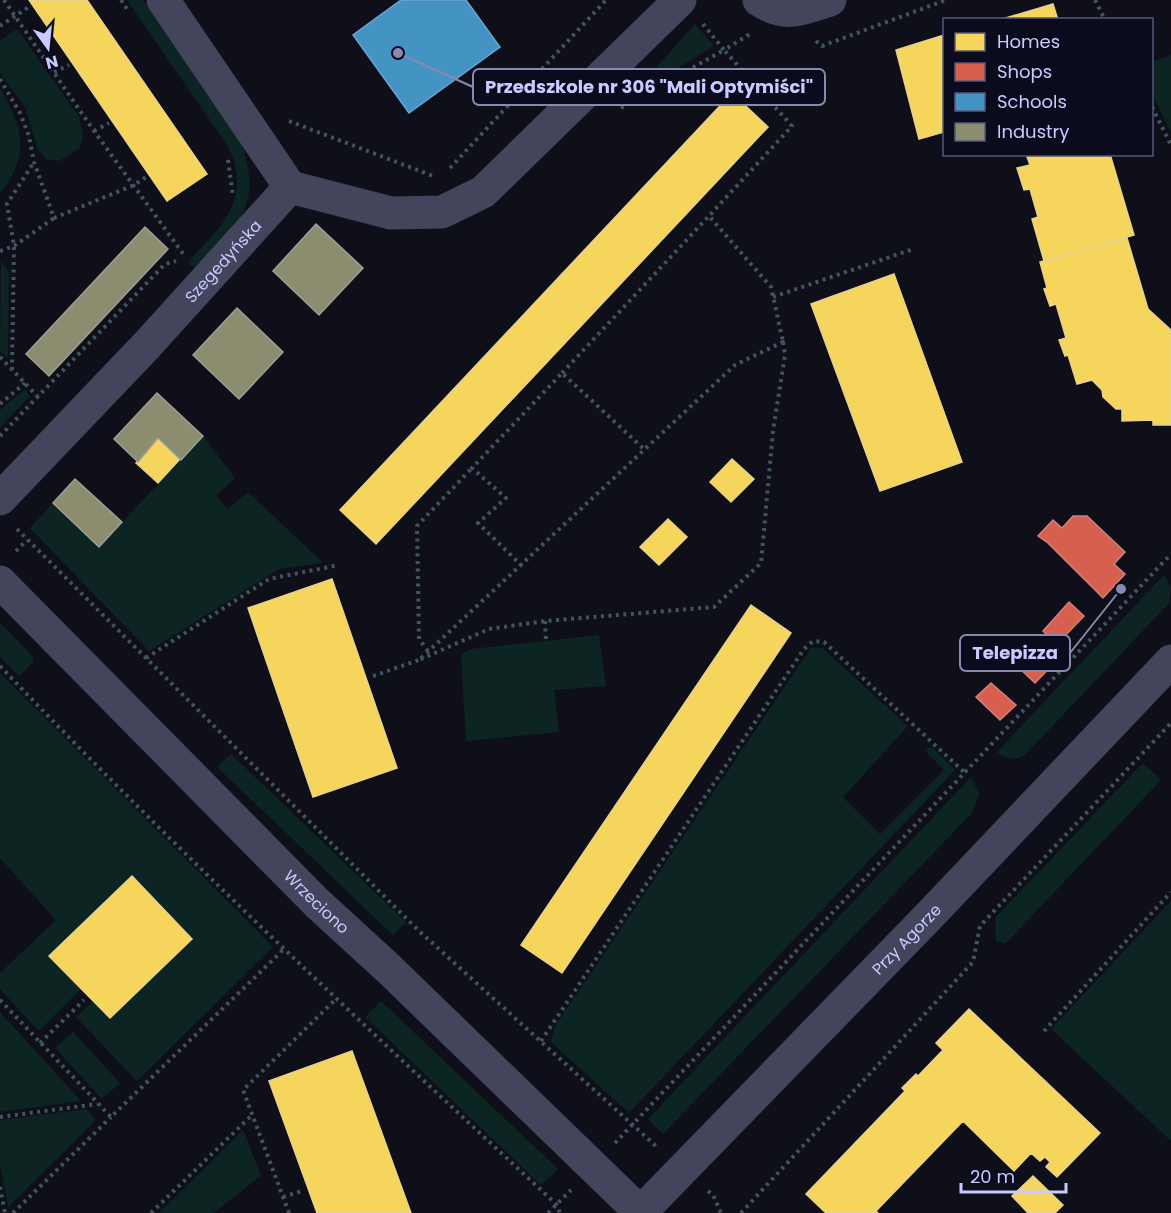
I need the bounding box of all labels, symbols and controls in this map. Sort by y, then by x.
north arrow [18,18,78,78]
legend [943,18,1153,156]
text: Homes [997,29,1060,54]
text: N [43,49,61,75]
text: Shops [997,59,1052,84]
callout: Przedszkole nr 306 "Mali Optymiści" [473,69,825,105]
text: Przedszkole nr 306 "Mali Optymiści" [485,74,813,99]
text: Schools [997,89,1067,114]
text: Industry [997,119,1069,144]
street label: Szegedyńska [180,215,267,308]
callout: Telepizza [960,635,1070,671]
text: Telepizza [972,640,1058,665]
street label: Wrzeciono [278,865,354,939]
street label: Przy Agorze [867,899,947,980]
scale bar [961,1156,1066,1194]
text: 20 m [970,1164,1015,1189]

